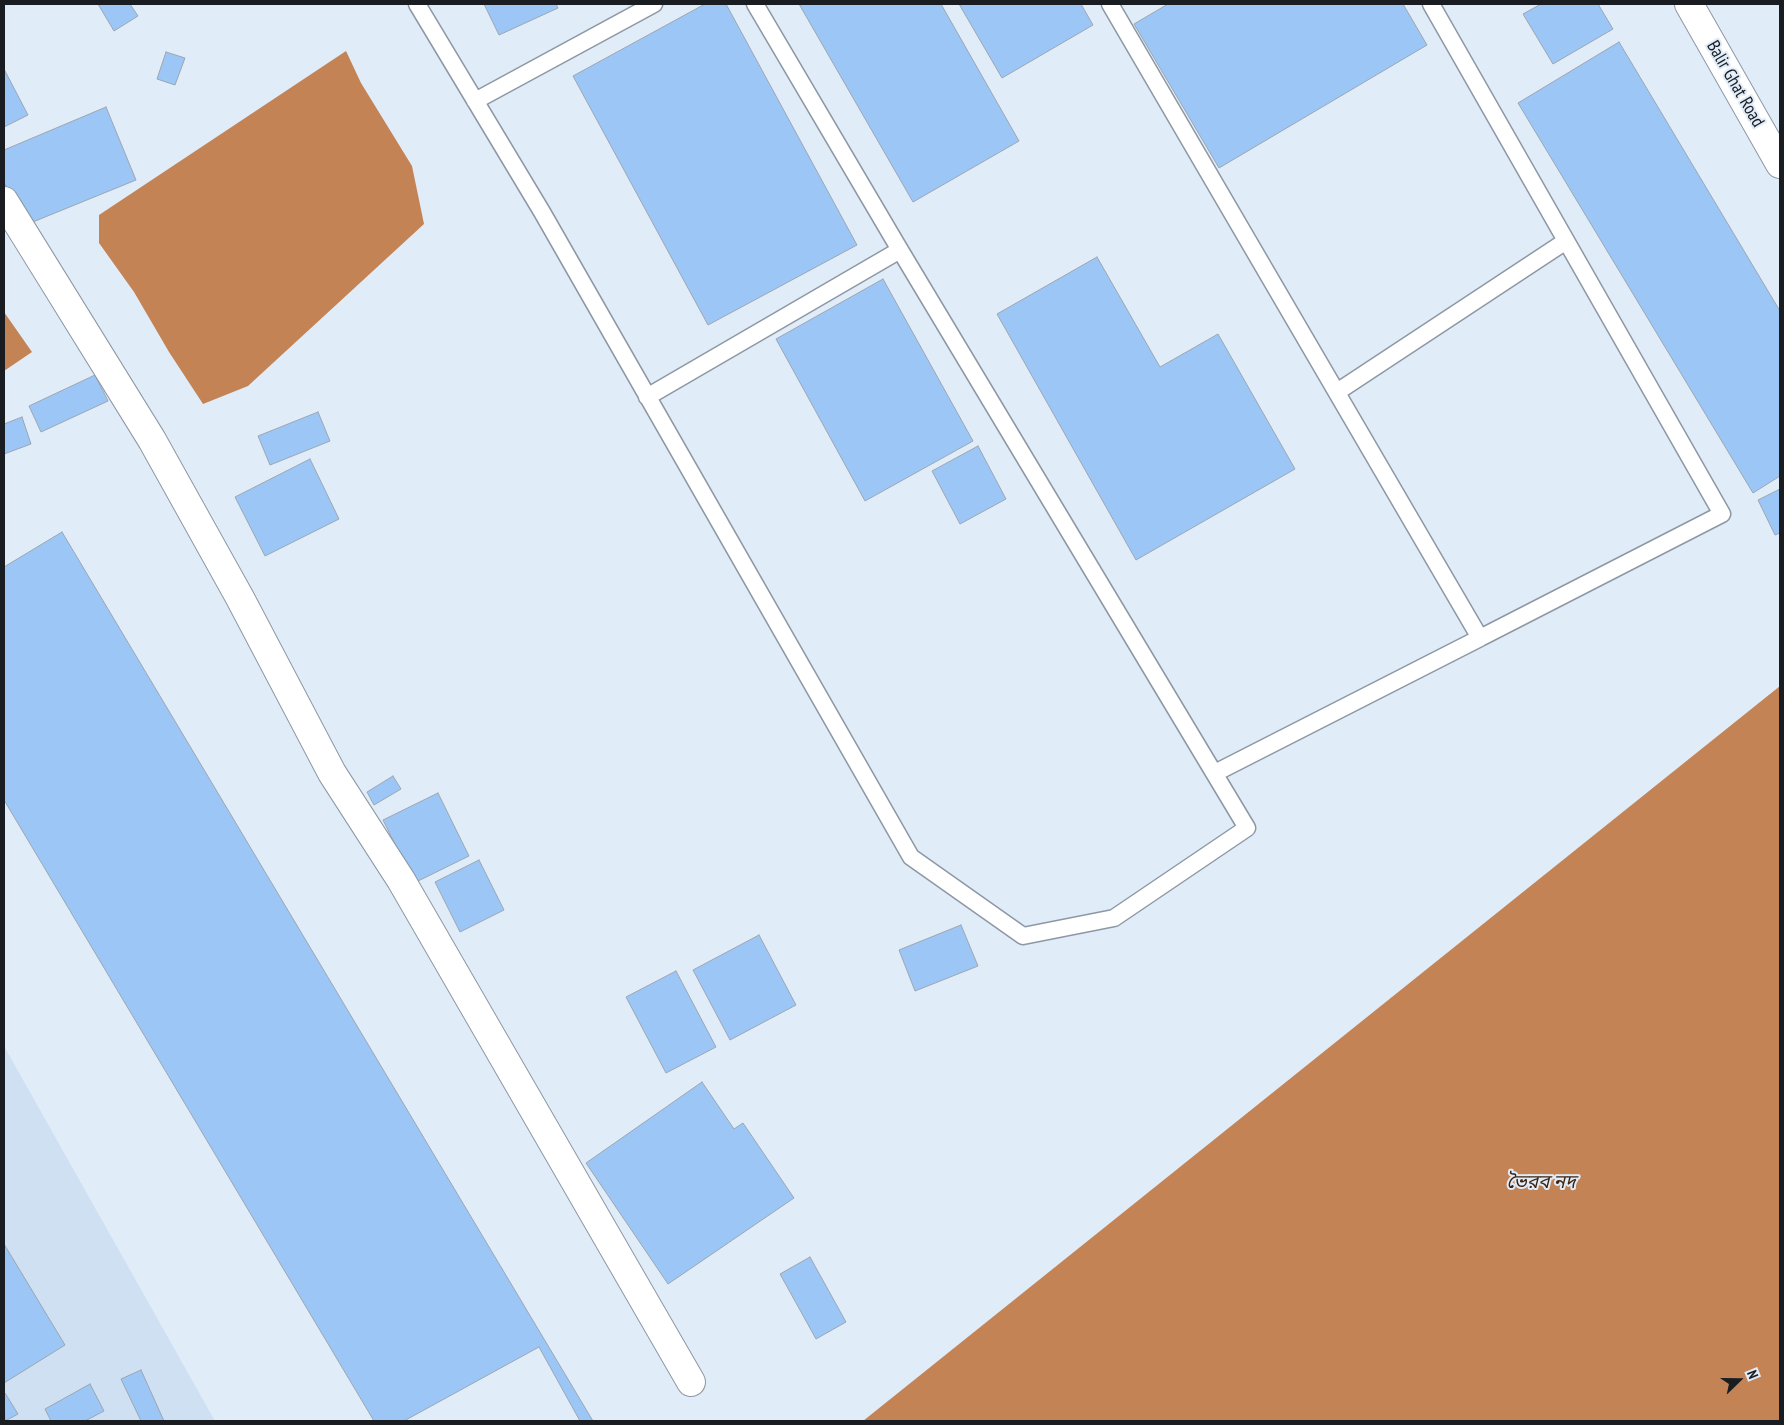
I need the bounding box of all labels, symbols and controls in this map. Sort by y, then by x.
street label: Balir Ghat Road [1702,37,1768,131]
water label: ভৈরব নদ [1507,1172,1575,1194]
north arrow [1714,1355,1764,1405]
text: N [1743,1368,1763,1381]

